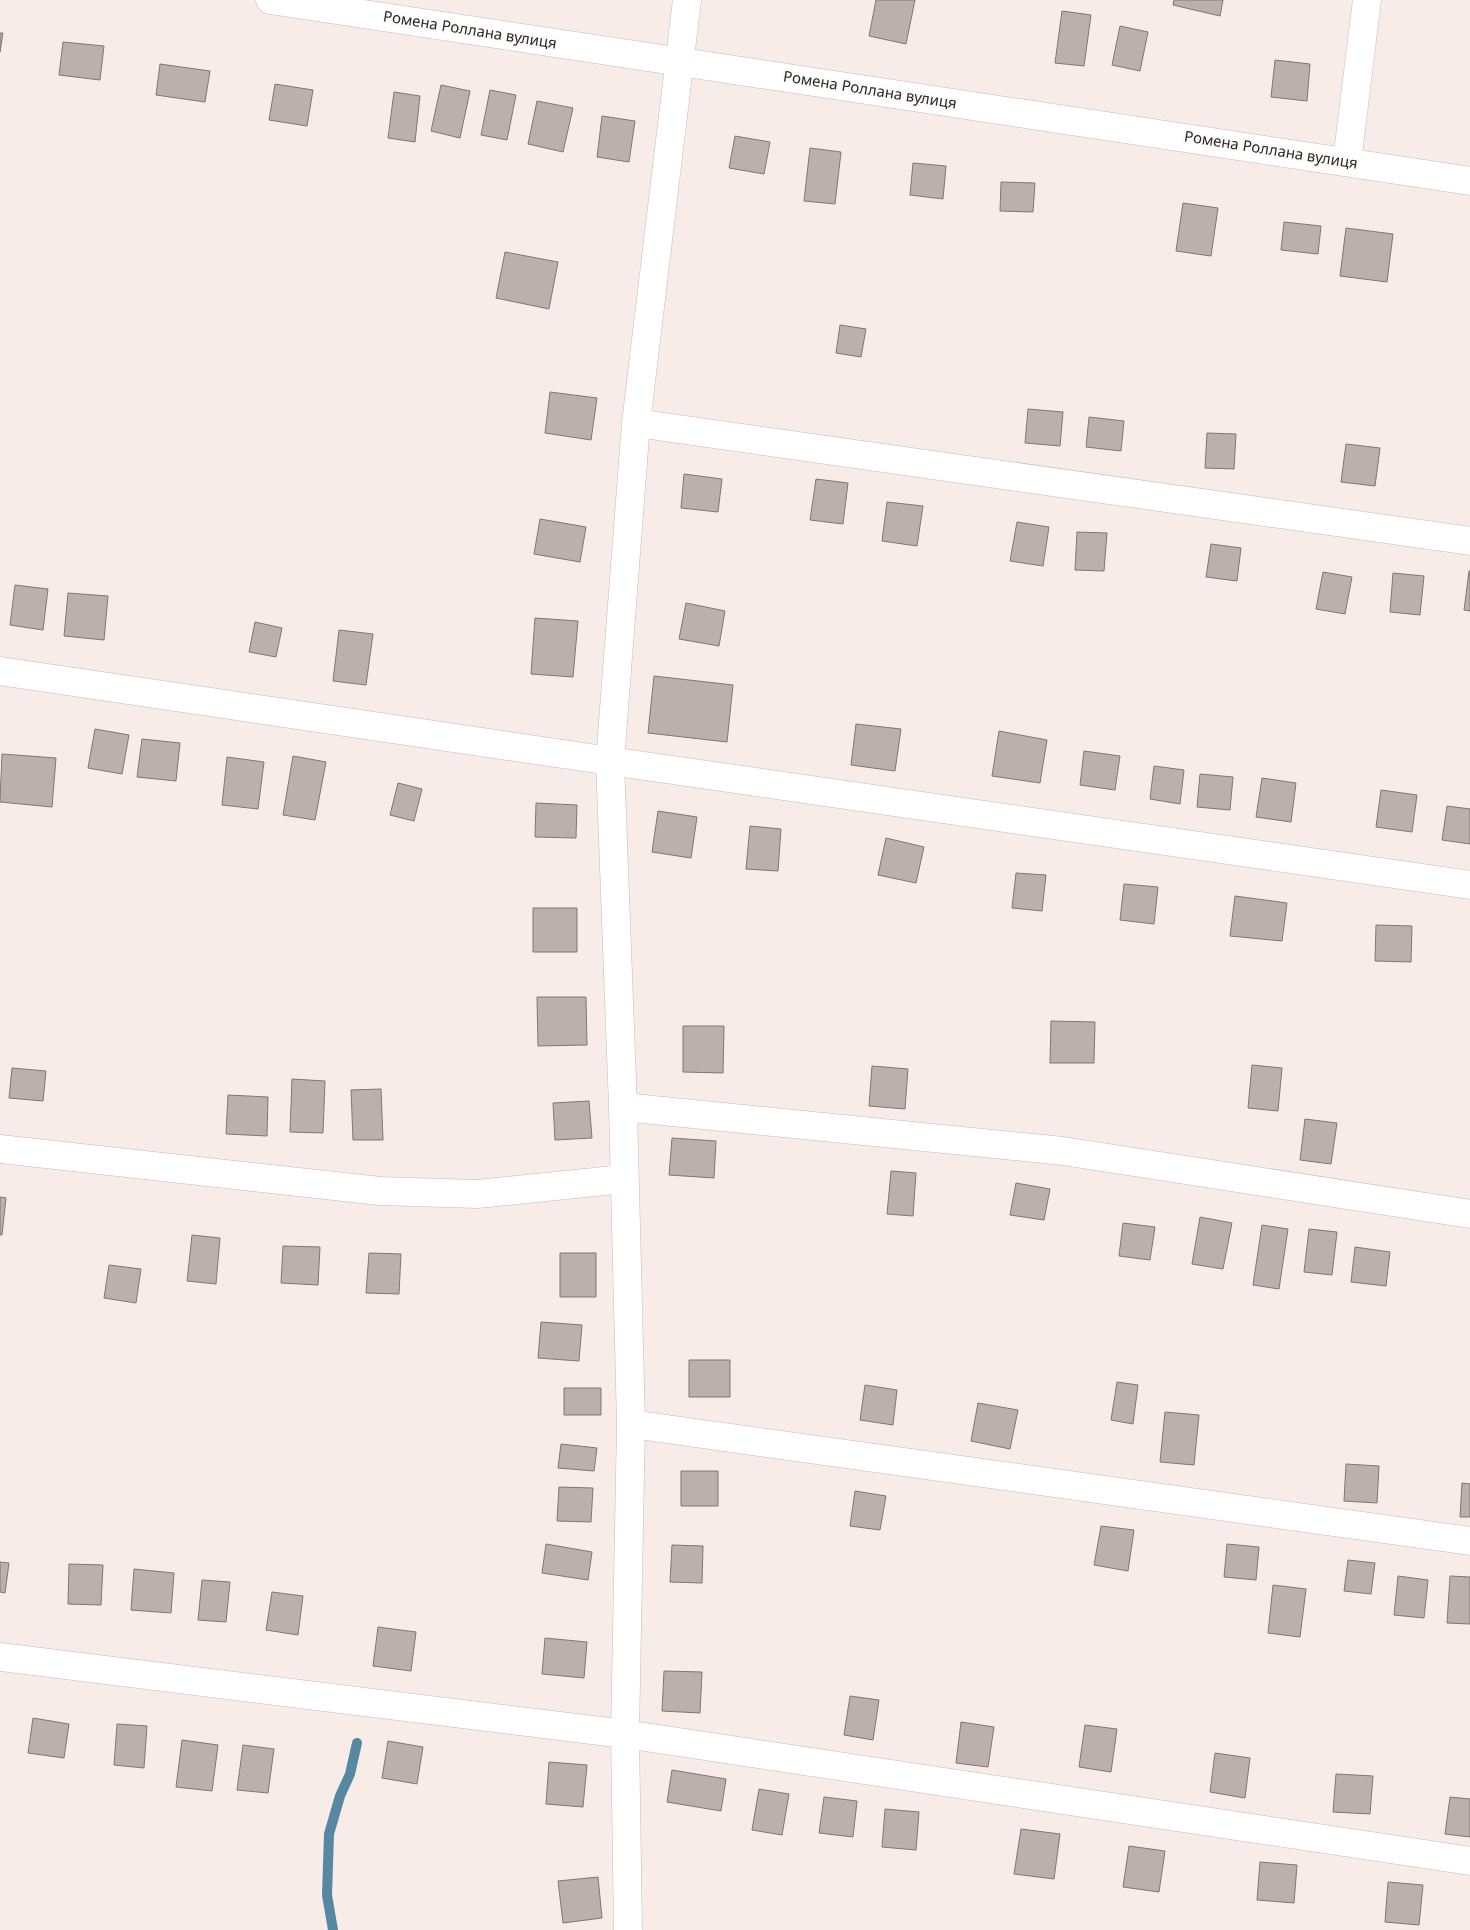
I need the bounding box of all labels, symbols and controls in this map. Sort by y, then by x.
street label: Ромена Роллана вулиця [382,5,558,53]
street label: Ромена Роллана вулиця [782,65,958,113]
street label: Ромена Роллана вулиця [1183,125,1359,173]

